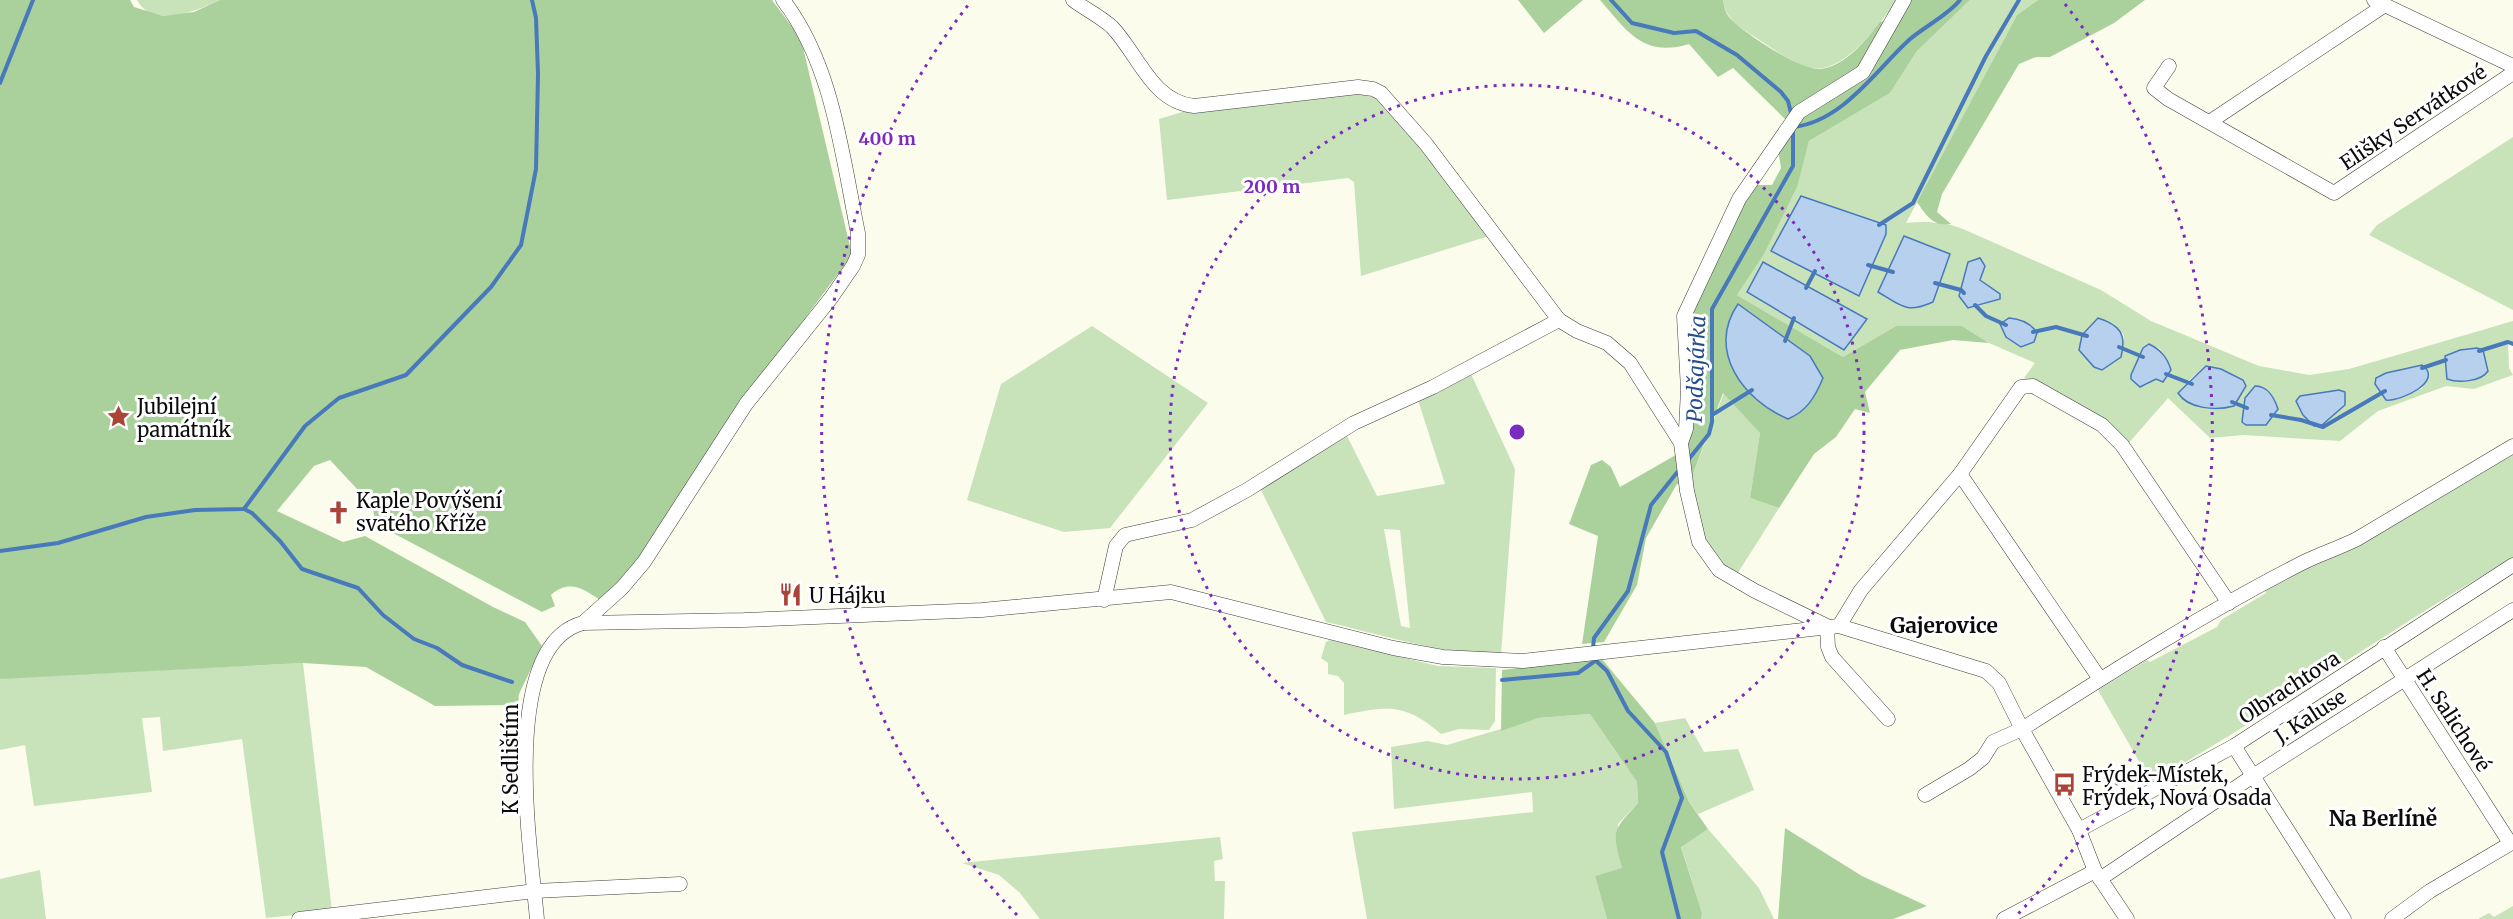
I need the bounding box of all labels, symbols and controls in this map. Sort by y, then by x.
street label: Elišky Servátkové [2335,59,2491,175]
text: 400 m [858,127,916,150]
text: 200 m [1244,175,1300,198]
water label: Podšajárka [1681,315,1711,423]
place label: Jubilejní památník [136,394,231,442]
place icon: Jubilejní památník [106,404,132,430]
centre of rings [1507,422,1527,442]
place label: Kaple Povýšení svatého Kříže [356,488,503,536]
church icon: Kaple Povýšení svatého Kříže [325,499,351,525]
restaurant icon: U Hájku [778,582,804,608]
place label: U Hájku [809,583,886,608]
district label: Gajerovice [1890,612,1998,639]
street label: Olbrachtova [2234,645,2344,729]
street label: H. Salichové [2412,664,2496,776]
street label: J. Kaluse [2269,684,2350,749]
street label: K Sedlištím [498,703,523,814]
place label: Frýdek-Místek, Frýdek, Nová Osada [2082,762,2272,810]
bus stop icon: Frýdek-Místek, Frýdek, Nová Osada [2051,772,2077,798]
district label: Na Berlíně [2329,805,2437,832]

